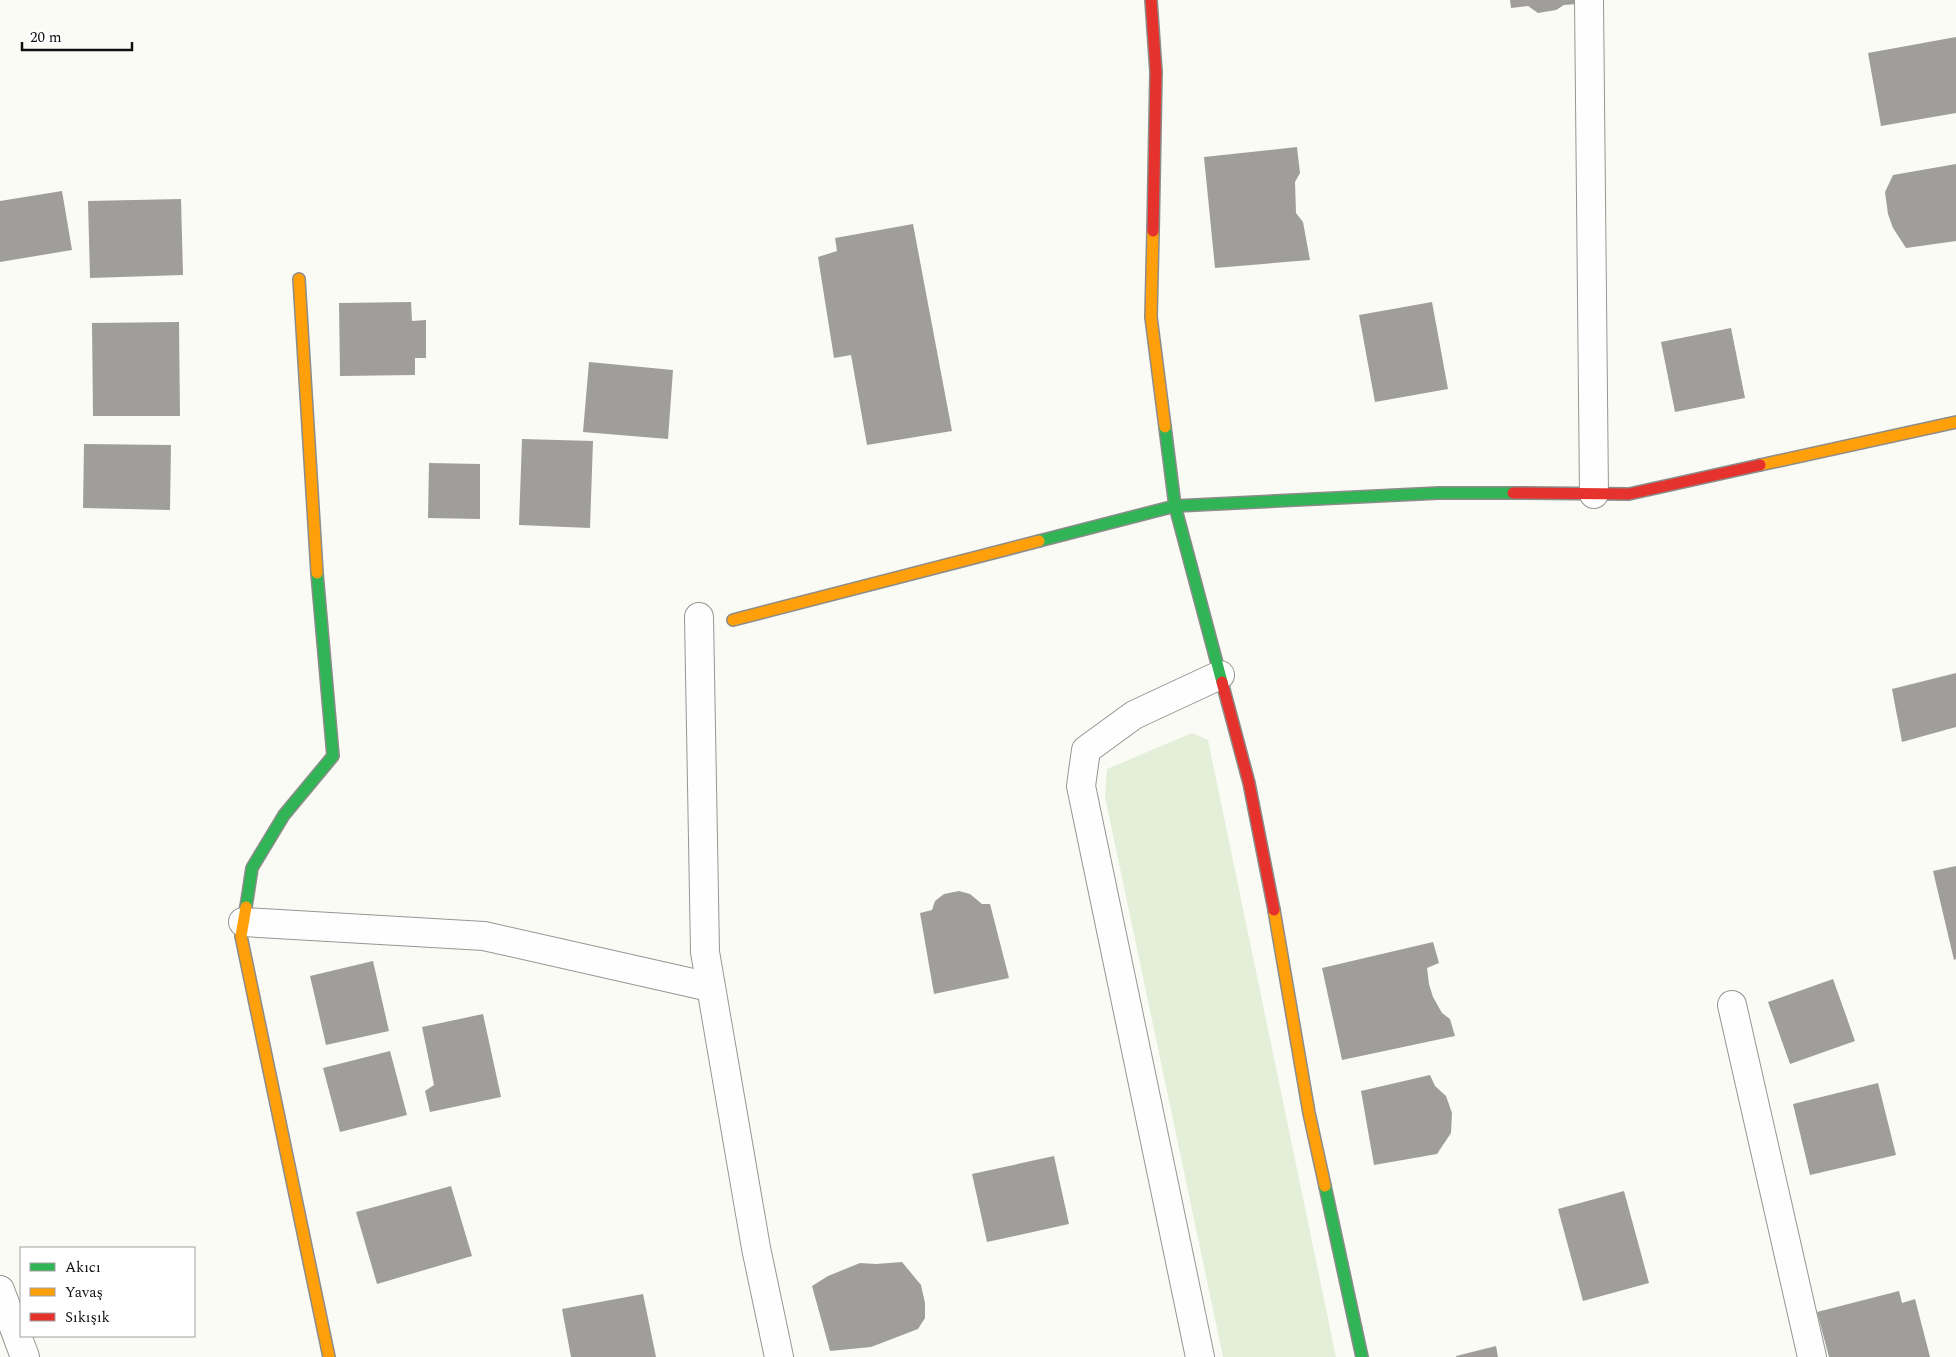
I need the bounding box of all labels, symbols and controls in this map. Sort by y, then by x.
scale bar [22,20,132,52]
text: 20 m [30,26,62,49]
legend [20,1247,195,1337]
text: Akıcı [65,1256,101,1279]
text: Yavaş [65,1281,103,1304]
text: Sıkışık [65,1306,110,1329]

